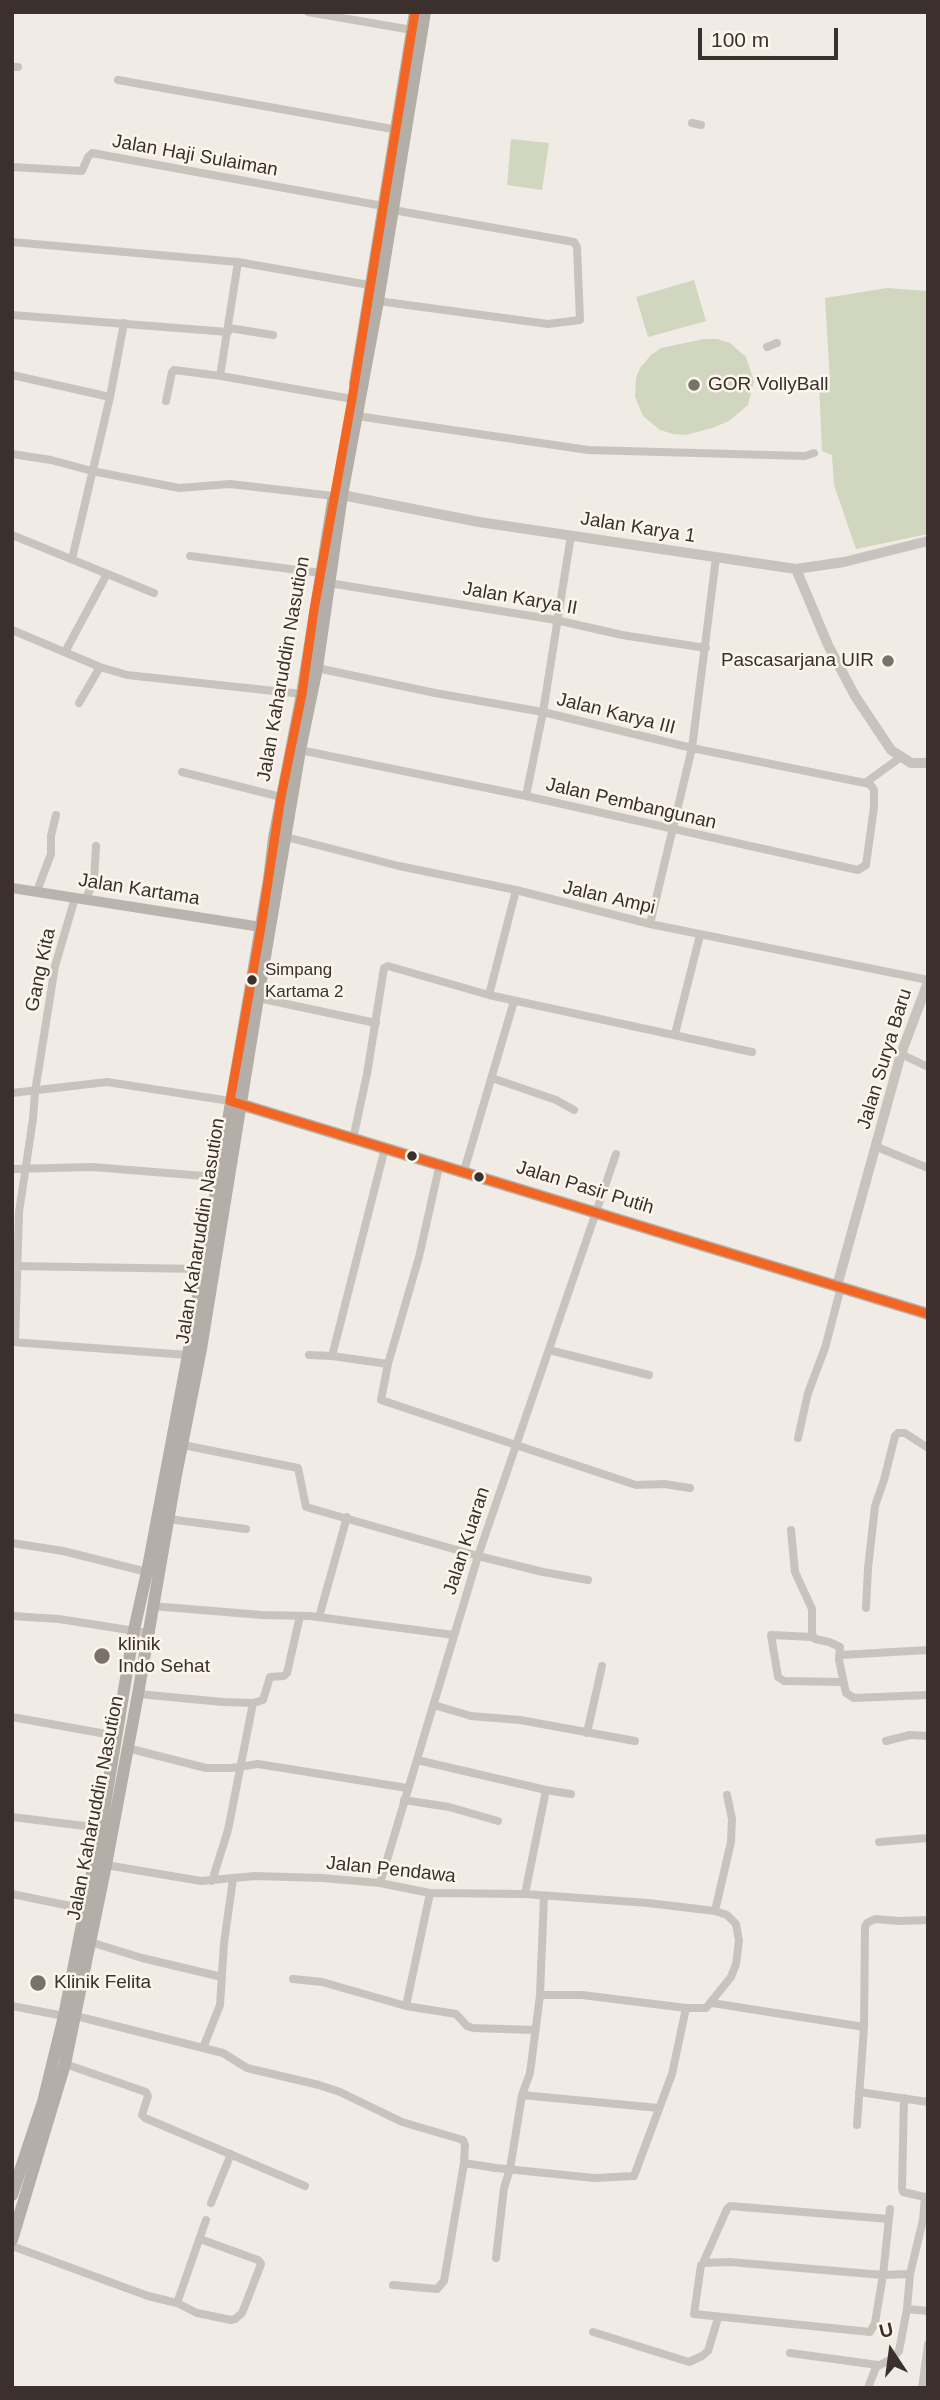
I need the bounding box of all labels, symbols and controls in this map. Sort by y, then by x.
scale bar [702,14,842,58]
text: 100 m [711,28,769,51]
street label: Jalan Haji Sulaiman [110,130,280,182]
place label: GOR VollyBall [708,374,828,396]
marker: GOR VollyBall [686,377,702,393]
street label: Jalan Karya 1 [579,508,697,548]
street label: Jalan Kaharuddin Nasution [253,555,315,783]
street label: Jalan Karya II [461,578,579,620]
place label: Pascasarjana UIR [721,650,874,672]
marker: Pascasarjana UIR [880,653,896,669]
street label: Jalan Karya III [554,688,678,740]
street label: Jalan Pembangunan [544,773,718,835]
street label: Jalan Kartama [77,869,201,911]
street label: Jalan Ampi [561,876,657,920]
street label: Gang Kita [21,926,61,1014]
place label: Simpang Kartama 2 [265,960,343,1000]
marker: Simpang Kartama 2 [245,973,259,987]
street label: Jalan Surya Baru [853,986,917,1132]
street label: Jalan Kaharuddin Nasution [172,1117,230,1345]
unlabelled marker [405,1149,419,1163]
street label: Jalan Pasir Putih [513,1156,657,1220]
unlabelled marker [472,1170,486,1184]
street label: Jalan Kuaran [439,1484,495,1598]
place label: klinik Indo Sehat [118,1634,210,1678]
marker: klinik Indo Sehat [92,1646,112,1666]
street label: Jalan Kaharuddin Nasution [63,1694,129,1922]
street label: Jalan Pendawa [325,1852,457,1888]
place label: Klinik Felita [54,1972,151,1994]
marker: Klinik Felita [28,1973,48,1993]
north arrow [856,2316,926,2386]
text: U [877,2318,895,2342]

